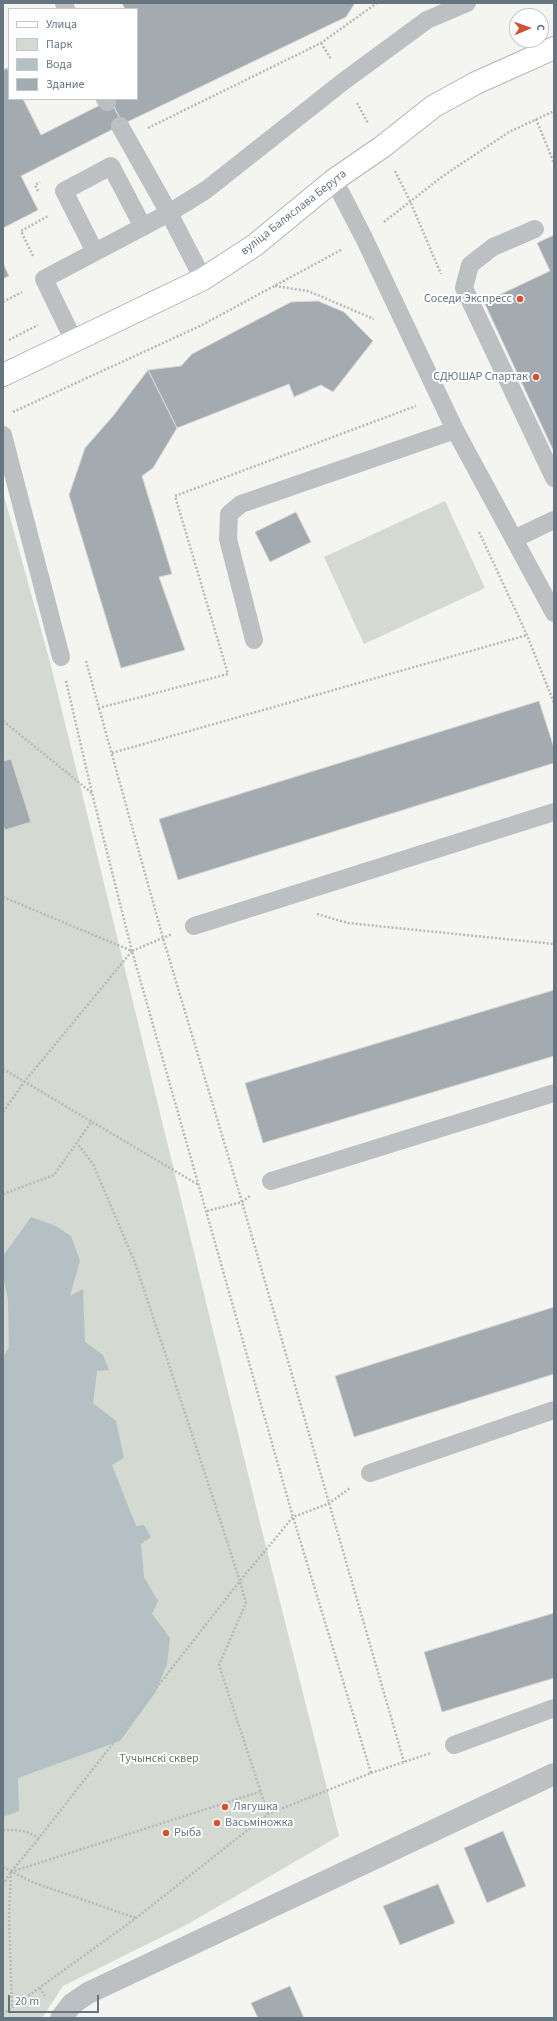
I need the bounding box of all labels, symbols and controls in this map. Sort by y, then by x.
legend [8,8,138,100]
north arrow [509,8,549,48]
text: Улица [46,16,77,33]
text: С [533,24,548,31]
text: Парк [46,36,72,53]
text: Вода [46,56,72,73]
text: Здание [46,76,85,93]
street label: вуліца Баляслава Берута [238,167,350,259]
place label: Соседи Экспресс [424,292,512,306]
marker: Соседи Экспресс [515,294,525,304]
place label: СДЮШАР Спартак [433,370,528,384]
marker: СДЮШАР Спартак [531,372,541,382]
park label: Тучынскі сквер [119,1752,199,1766]
place label: Лягушка [233,1800,278,1814]
marker: Лягушка [220,1802,230,1812]
place label: Васьміножка [225,1816,293,1830]
marker: Васьміножка [212,1818,222,1828]
place label: Рыба [174,1826,201,1840]
marker: Рыба [161,1828,171,1838]
scale bar [10,1987,101,2013]
text: 20 m [15,1993,39,2010]

